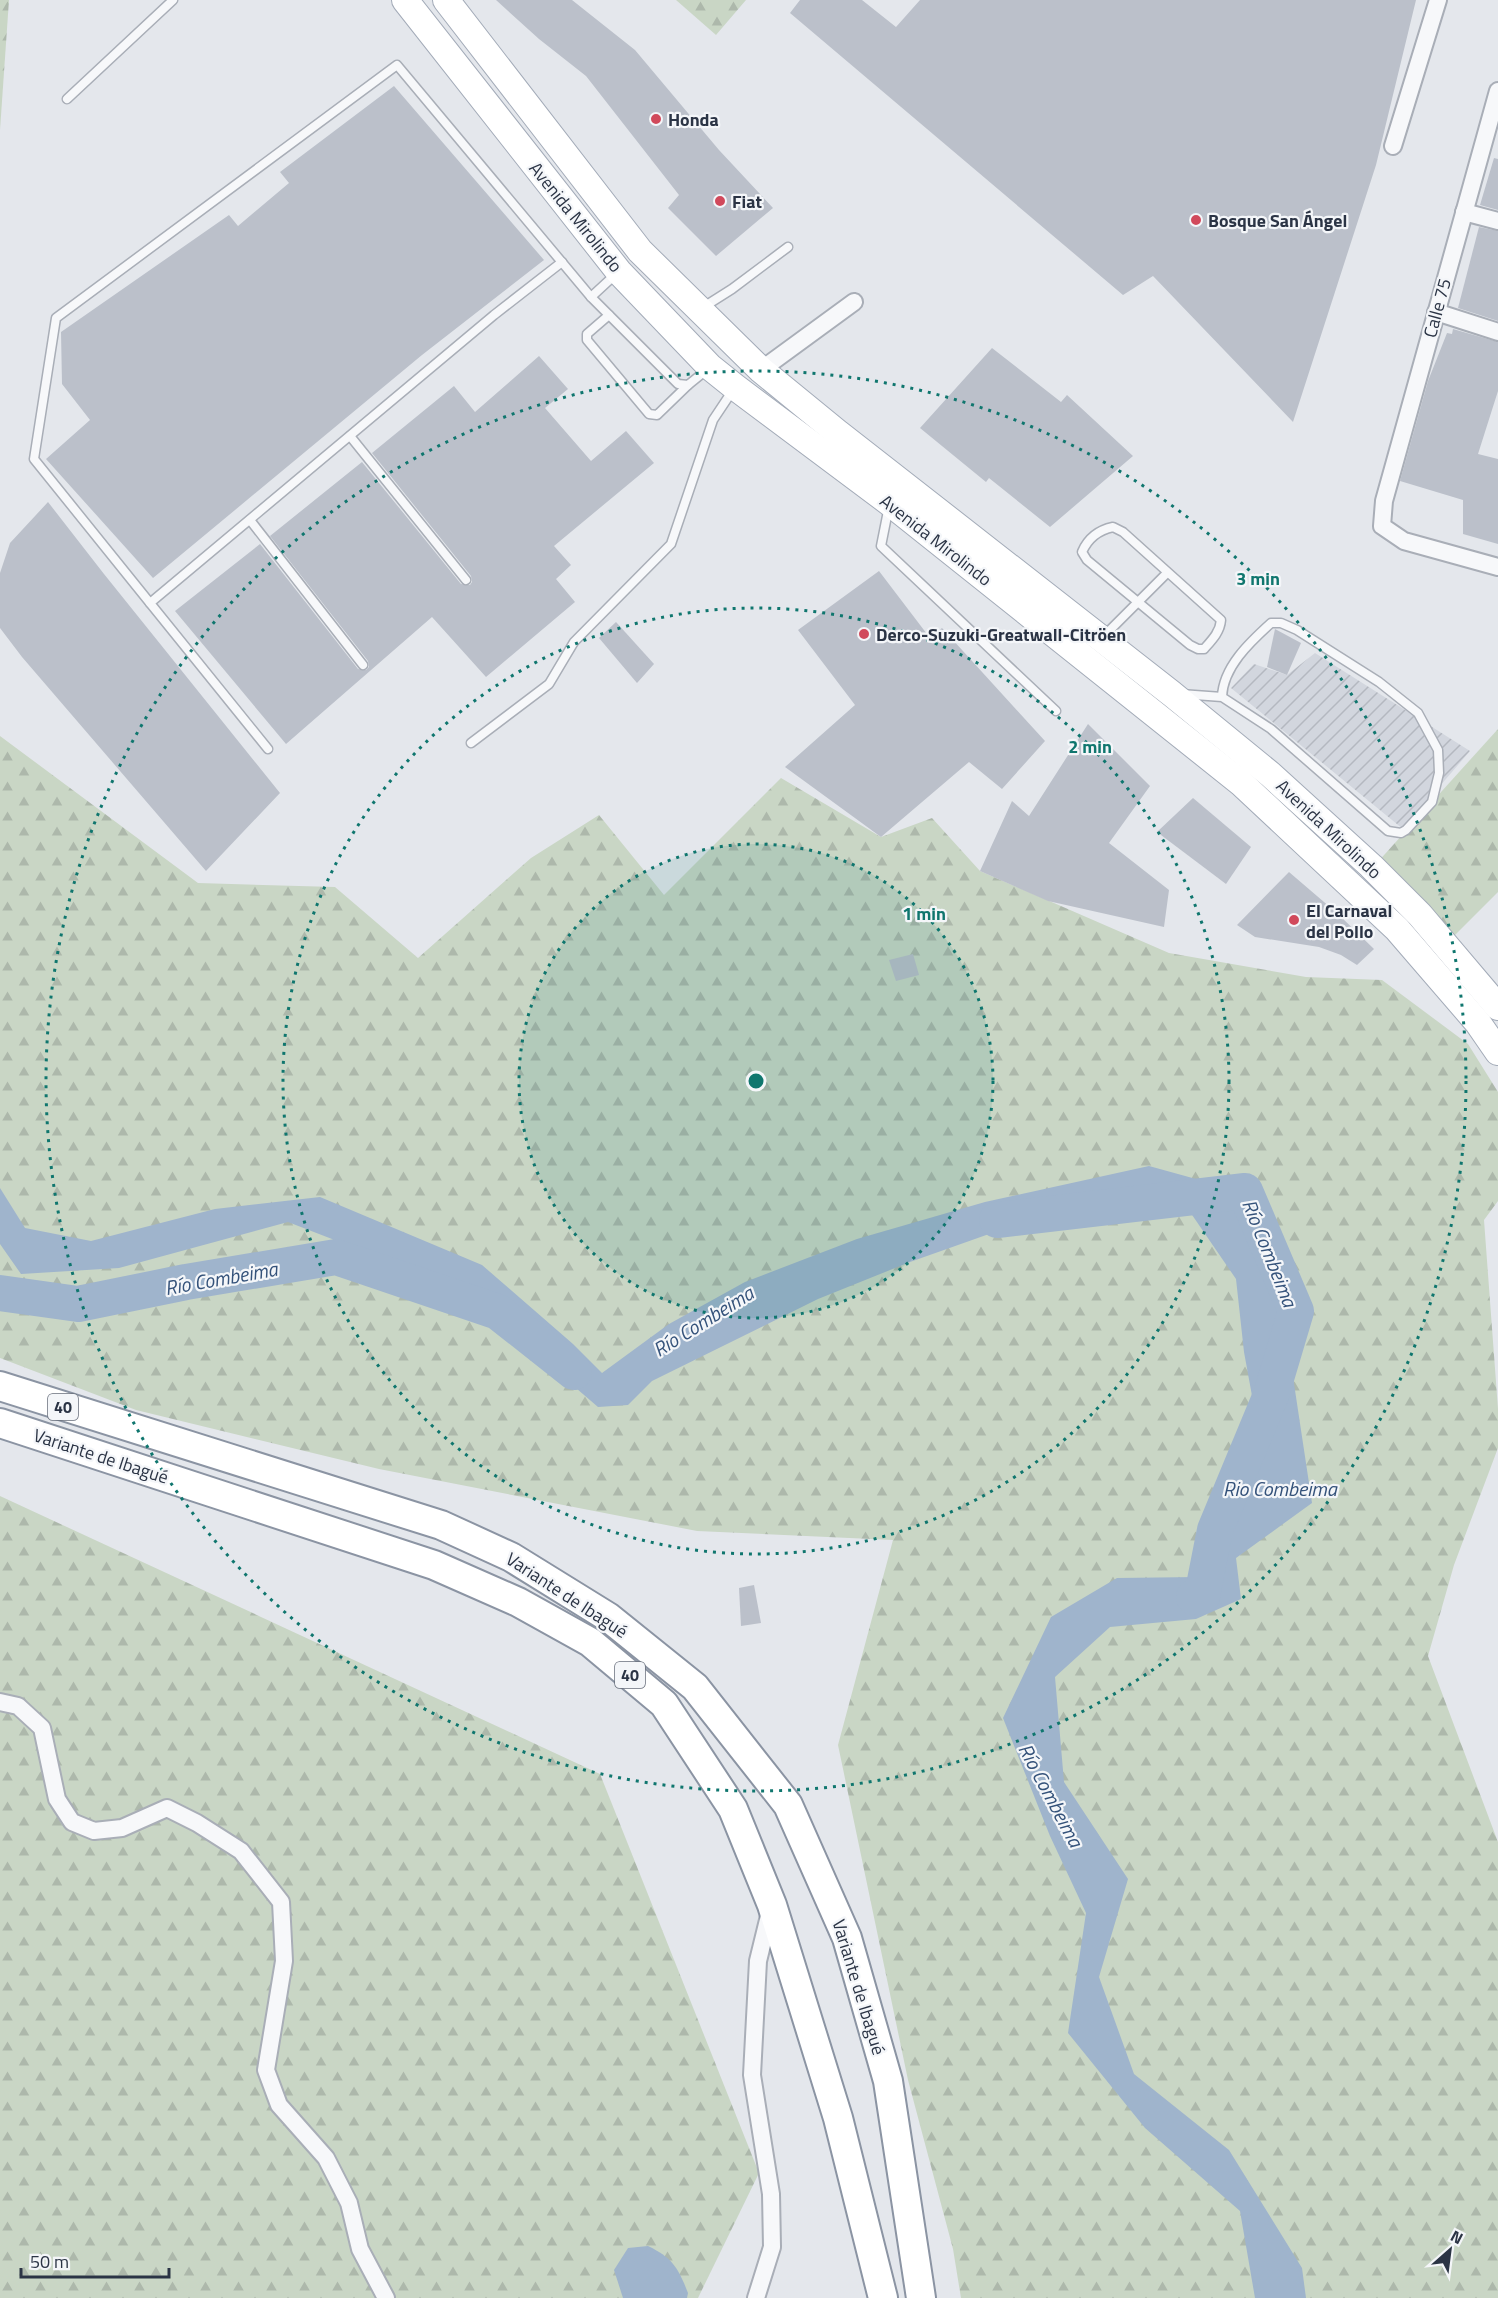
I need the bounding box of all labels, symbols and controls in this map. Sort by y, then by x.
place label: Honda [668,106,719,133]
marker: Honda [649,112,663,126]
street label: Avenida Mirolindo [523,156,629,278]
place label: Fiat [732,188,762,215]
marker: Fiat [713,194,727,208]
place label: Bosque San Ángel [1208,207,1347,234]
marker: Bosque San Ángel [1189,213,1203,227]
street label: Calle 75 [1416,275,1458,341]
street label: Avenida Mirolindo [874,488,998,592]
text: 3 min [1236,565,1280,592]
place label: Derco-Suzuki-Greatwall-Citröen [876,621,1126,648]
marker: Derco-Suzuki-Greatwall-Citröen [857,627,871,641]
text: 2 min [1068,733,1112,760]
street label: Avenida Mirolindo [1270,773,1388,885]
place label: El Carnaval del Pollo [1306,897,1392,945]
text: 1 min [902,900,946,927]
marker: El Carnaval del Pollo [1287,913,1301,927]
centre of rings [746,1071,766,1091]
water label: Río Combeima [1234,1194,1306,1312]
water label: Río Combeima [162,1253,281,1303]
water label: Río Combeima [647,1277,760,1364]
road number: 40 [48,1394,78,1420]
street label: Variante de Ibagué [30,1421,172,1491]
water label: Rio Combeima [1223,1473,1338,1504]
street label: Variante de Ibagué [501,1545,633,1645]
road number: 40 [615,1662,645,1688]
water label: Río Combeima [1011,1737,1092,1853]
street label: Variante de Ibagué [826,1916,892,2058]
north arrow [1420,2220,1480,2280]
text: N [1447,2224,1468,2250]
scale bar [21,2241,170,2279]
text: 50 m [30,2248,69,2275]

